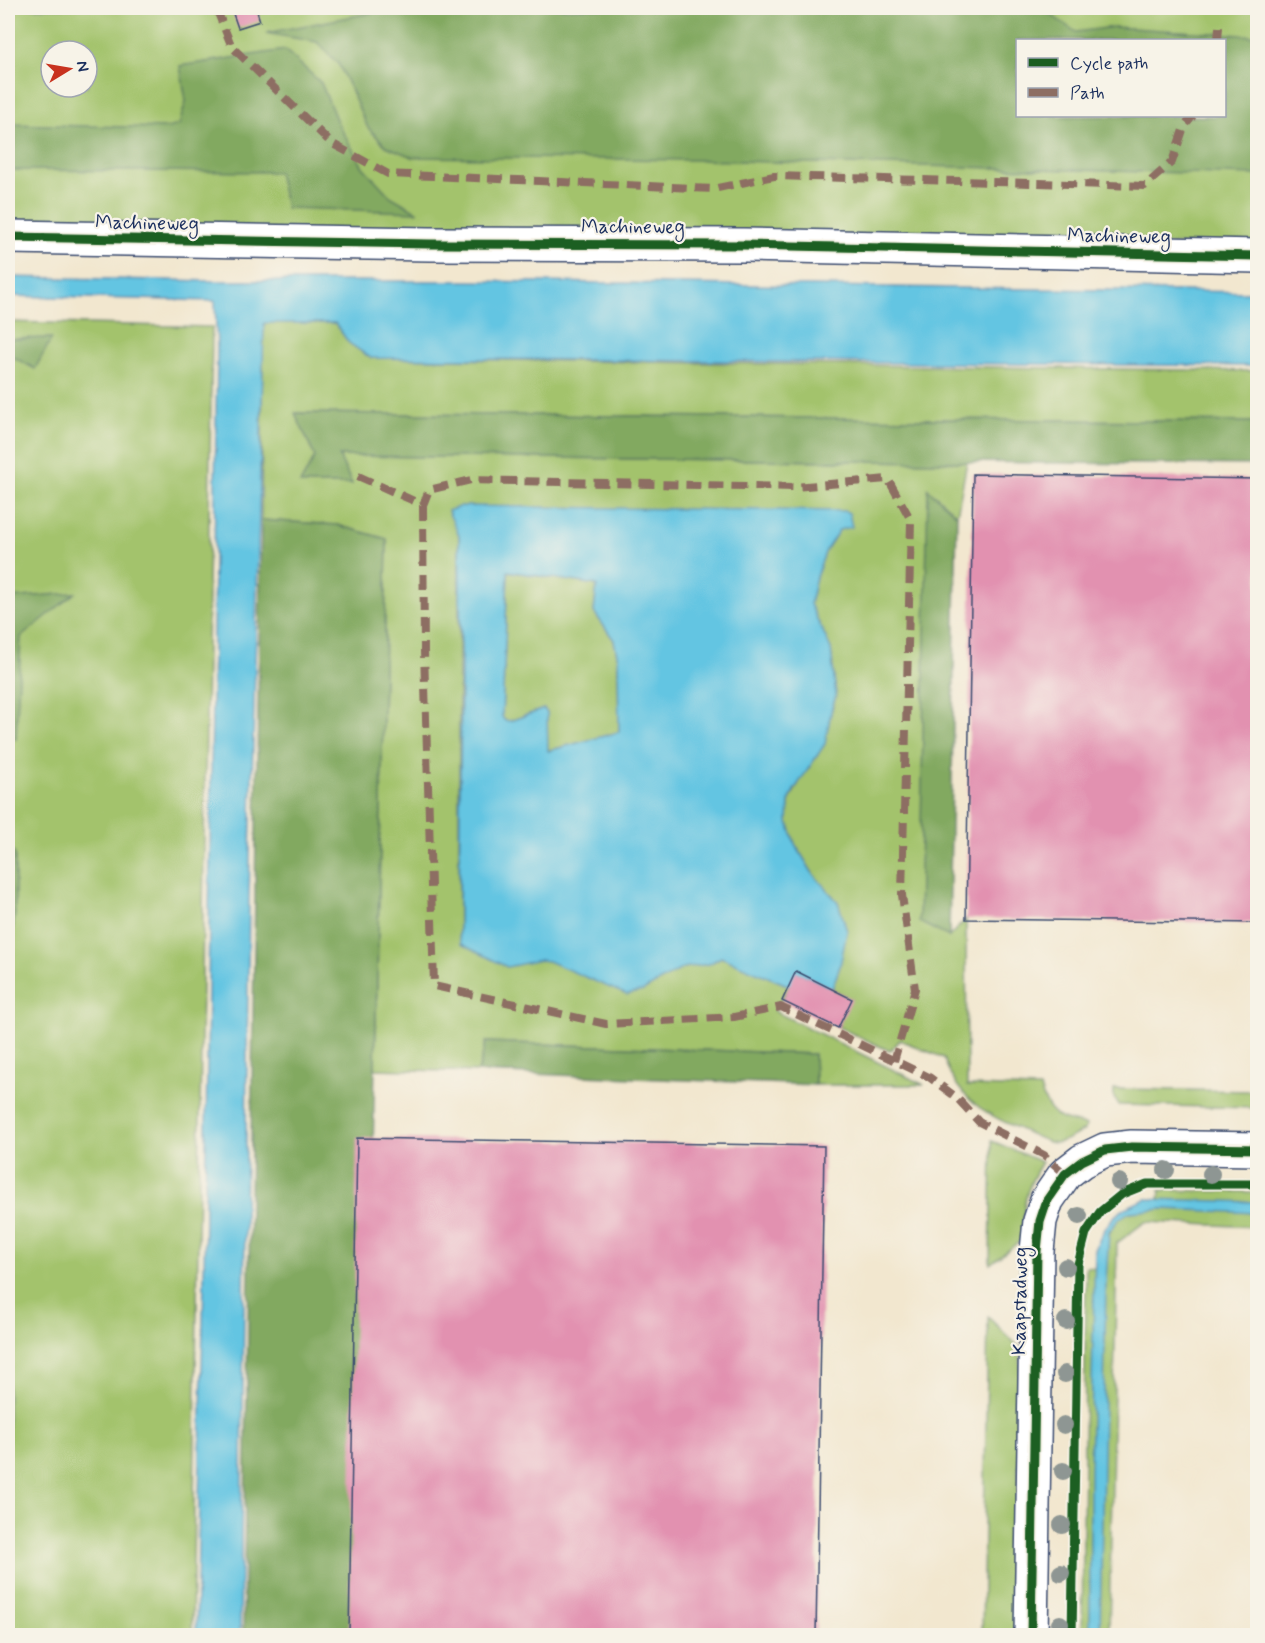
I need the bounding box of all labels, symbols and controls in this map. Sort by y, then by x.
north arrow [39,39,99,99]
legend [1016,39,1226,117]
text: Cycle path [1070,52,1148,76]
text: N [71,59,94,74]
text: Path [1070,82,1105,106]
street label: Machineweg [95,209,199,239]
street label: Machineweg [581,214,685,242]
street label: Machineweg [1067,222,1171,252]
street label: Kaapstadweg [1006,1247,1036,1355]

